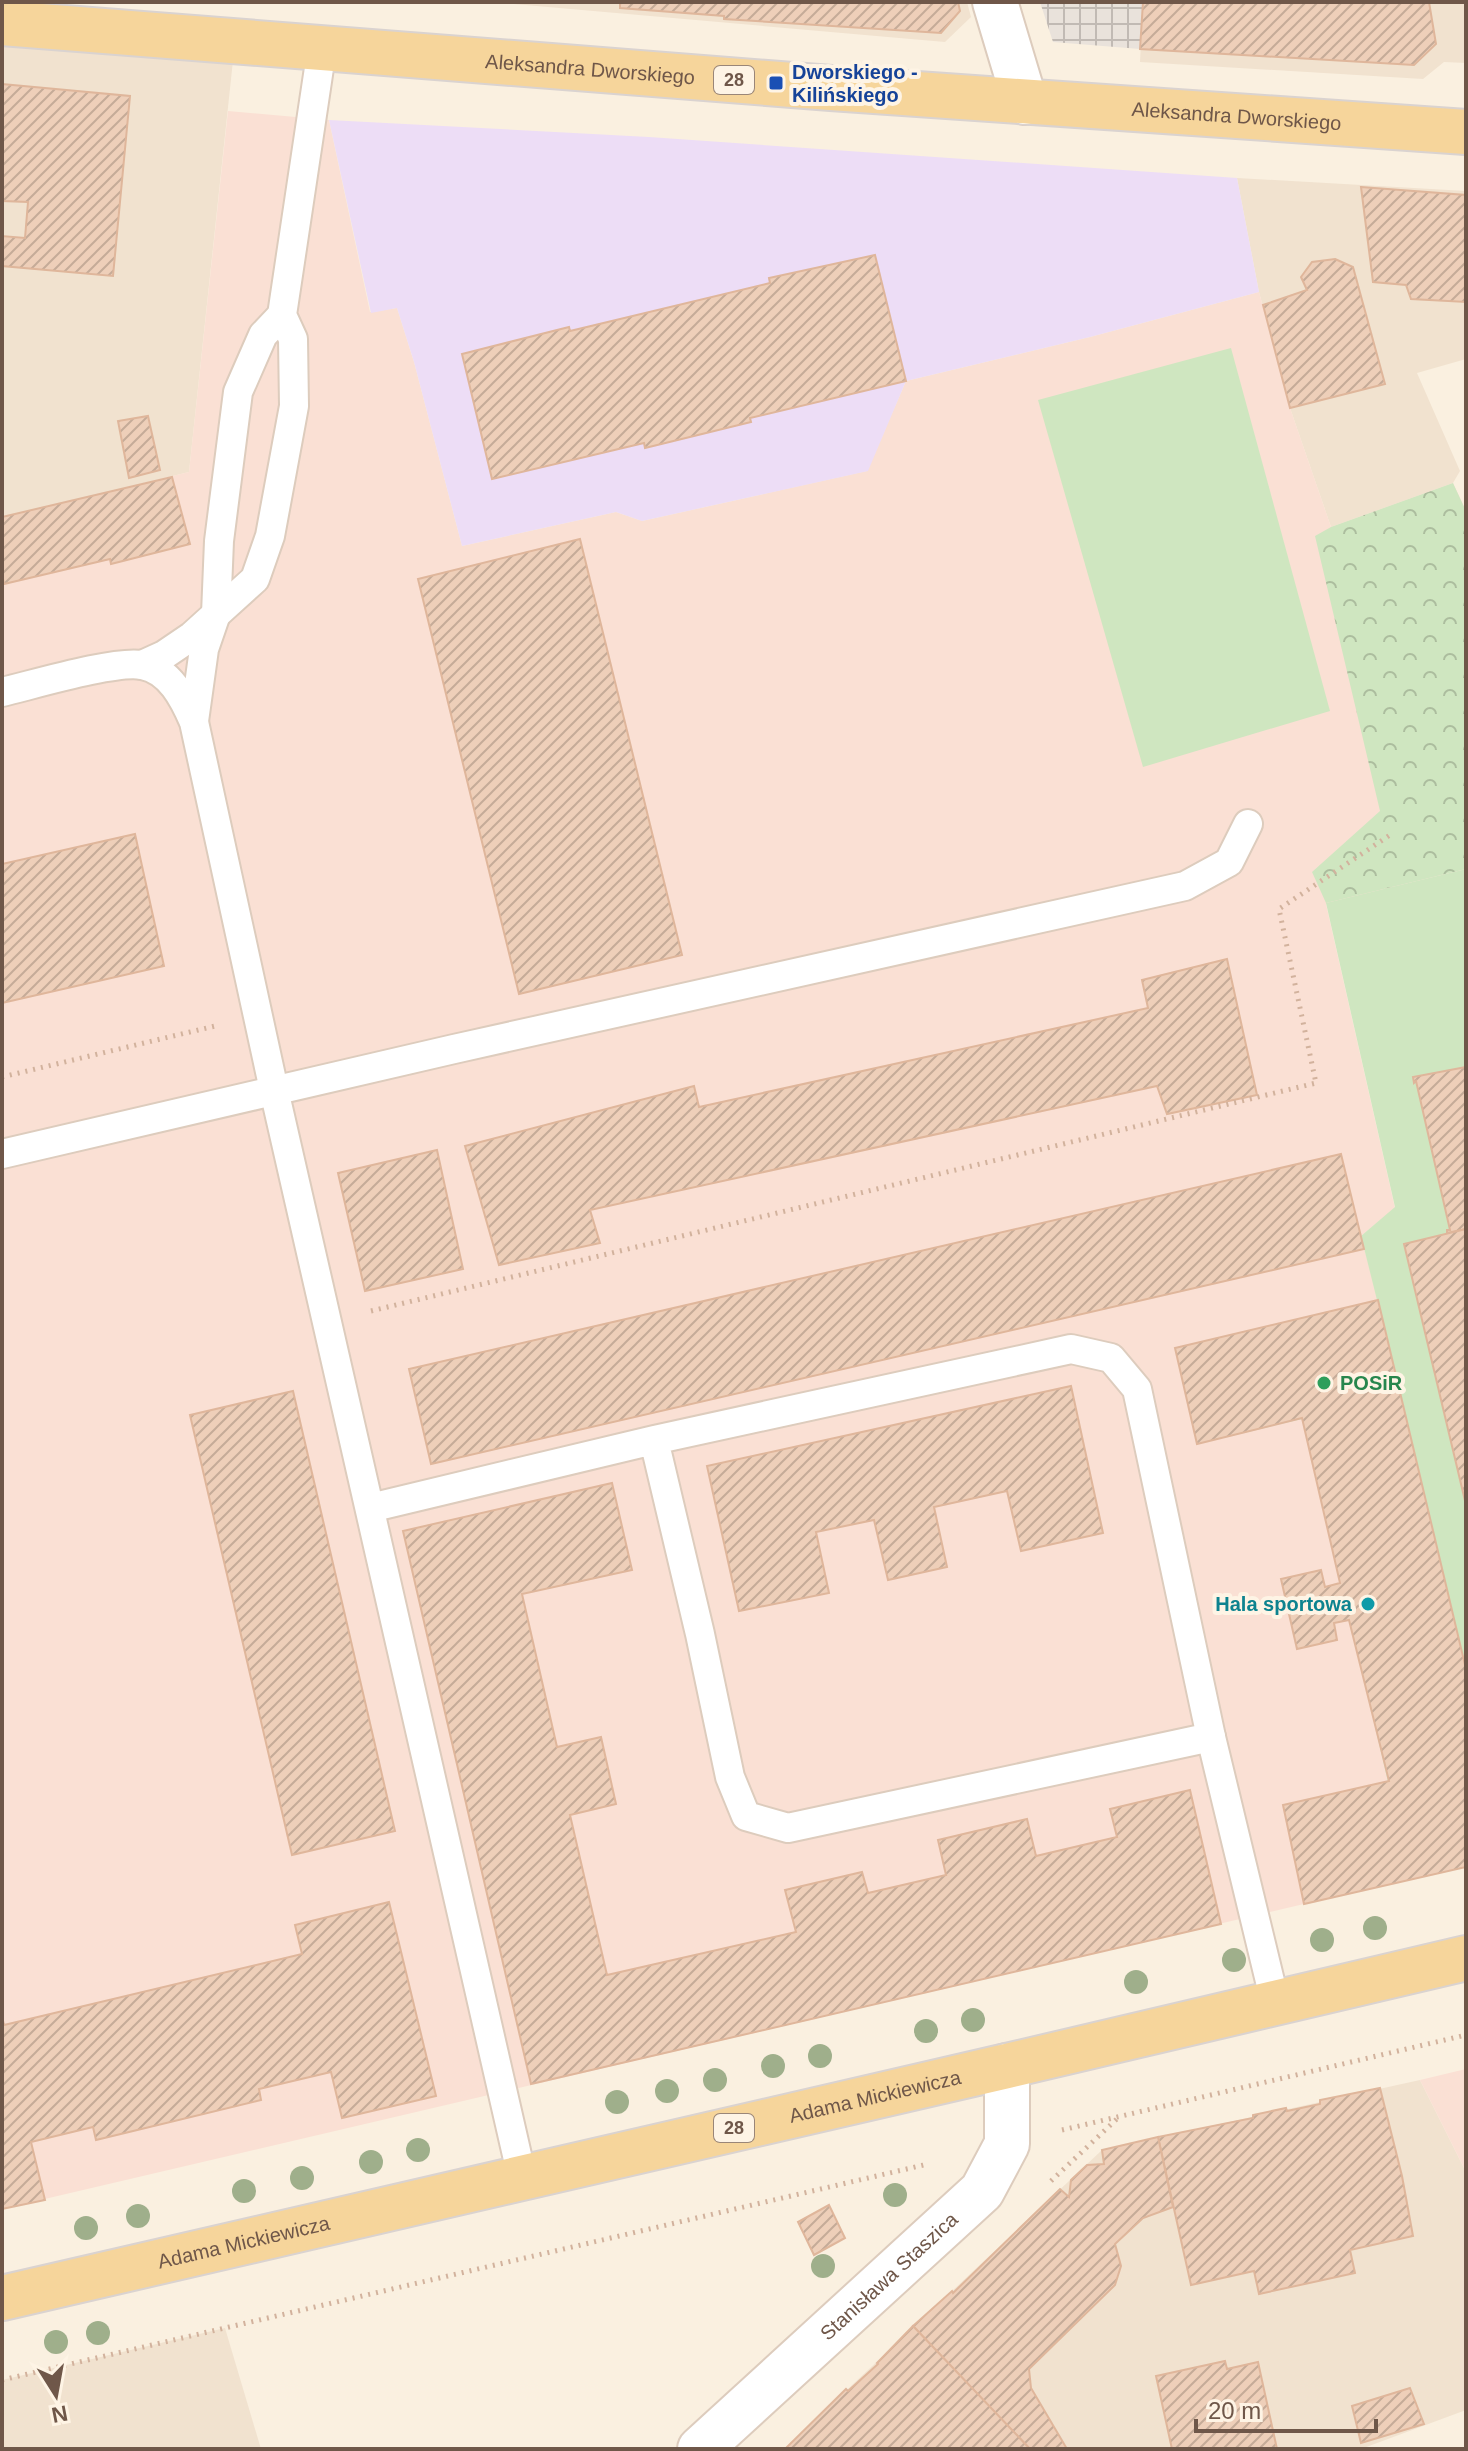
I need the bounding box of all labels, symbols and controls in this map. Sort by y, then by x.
street label: Aleksandra Dworskiego [485,50,696,88]
place label: Dworskiego - Kilińskiego [792,61,918,106]
road number: 28 [714,66,754,94]
marker: Dworskiego - Kilińskiego [767,74,785,92]
street label: Aleksandra Dworskiego [1131,98,1342,134]
place label: POSiR [1340,1372,1403,1394]
marker: POSiR [1315,1374,1333,1392]
place label: Hala sportowa [1215,1593,1353,1615]
marker: Hala sportowa [1359,1595,1377,1613]
street label: Adama Mickiewicza [787,2066,964,2127]
road number: 28 [714,2114,754,2142]
street label: Stanisława Staszica [816,2207,963,2344]
street label: Adama Mickiewicza [156,2212,333,2273]
north arrow [16,2355,96,2435]
scale bar [1196,2383,1376,2433]
text: 20 m [1208,2397,1261,2424]
text: N [50,2400,70,2428]

